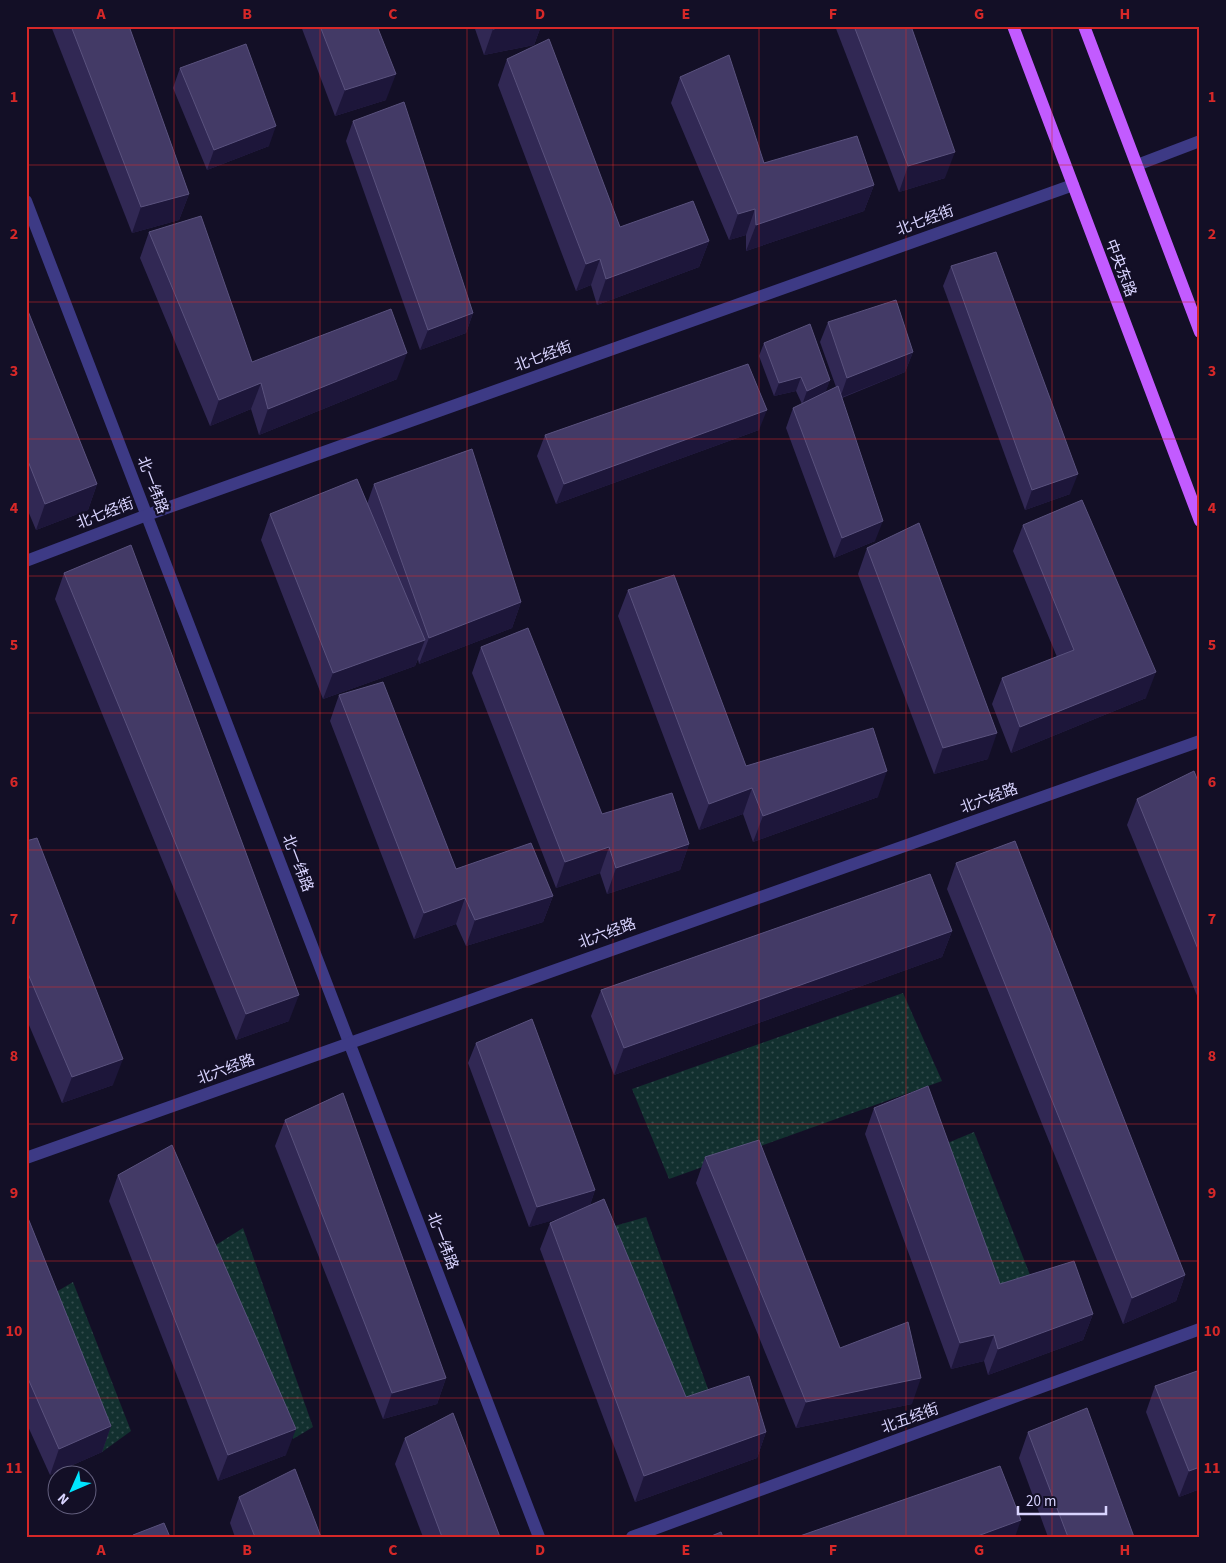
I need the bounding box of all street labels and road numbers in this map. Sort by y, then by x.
street label: 北七经街 [893,200,957,241]
street label: 中央东路 [1100,236,1141,300]
street label: 北七经街 [511,336,575,377]
street label: 北一纬路 [132,453,173,517]
street label: 北七经街 [73,493,137,534]
street label: 北六经路 [957,778,1021,819]
street label: 北一纬路 [277,831,318,895]
street label: 北六经路 [575,913,639,954]
street label: 北六经路 [194,1049,258,1090]
street label: 北一纬路 [422,1209,463,1273]
street label: 北五经街 [878,1398,942,1439]

